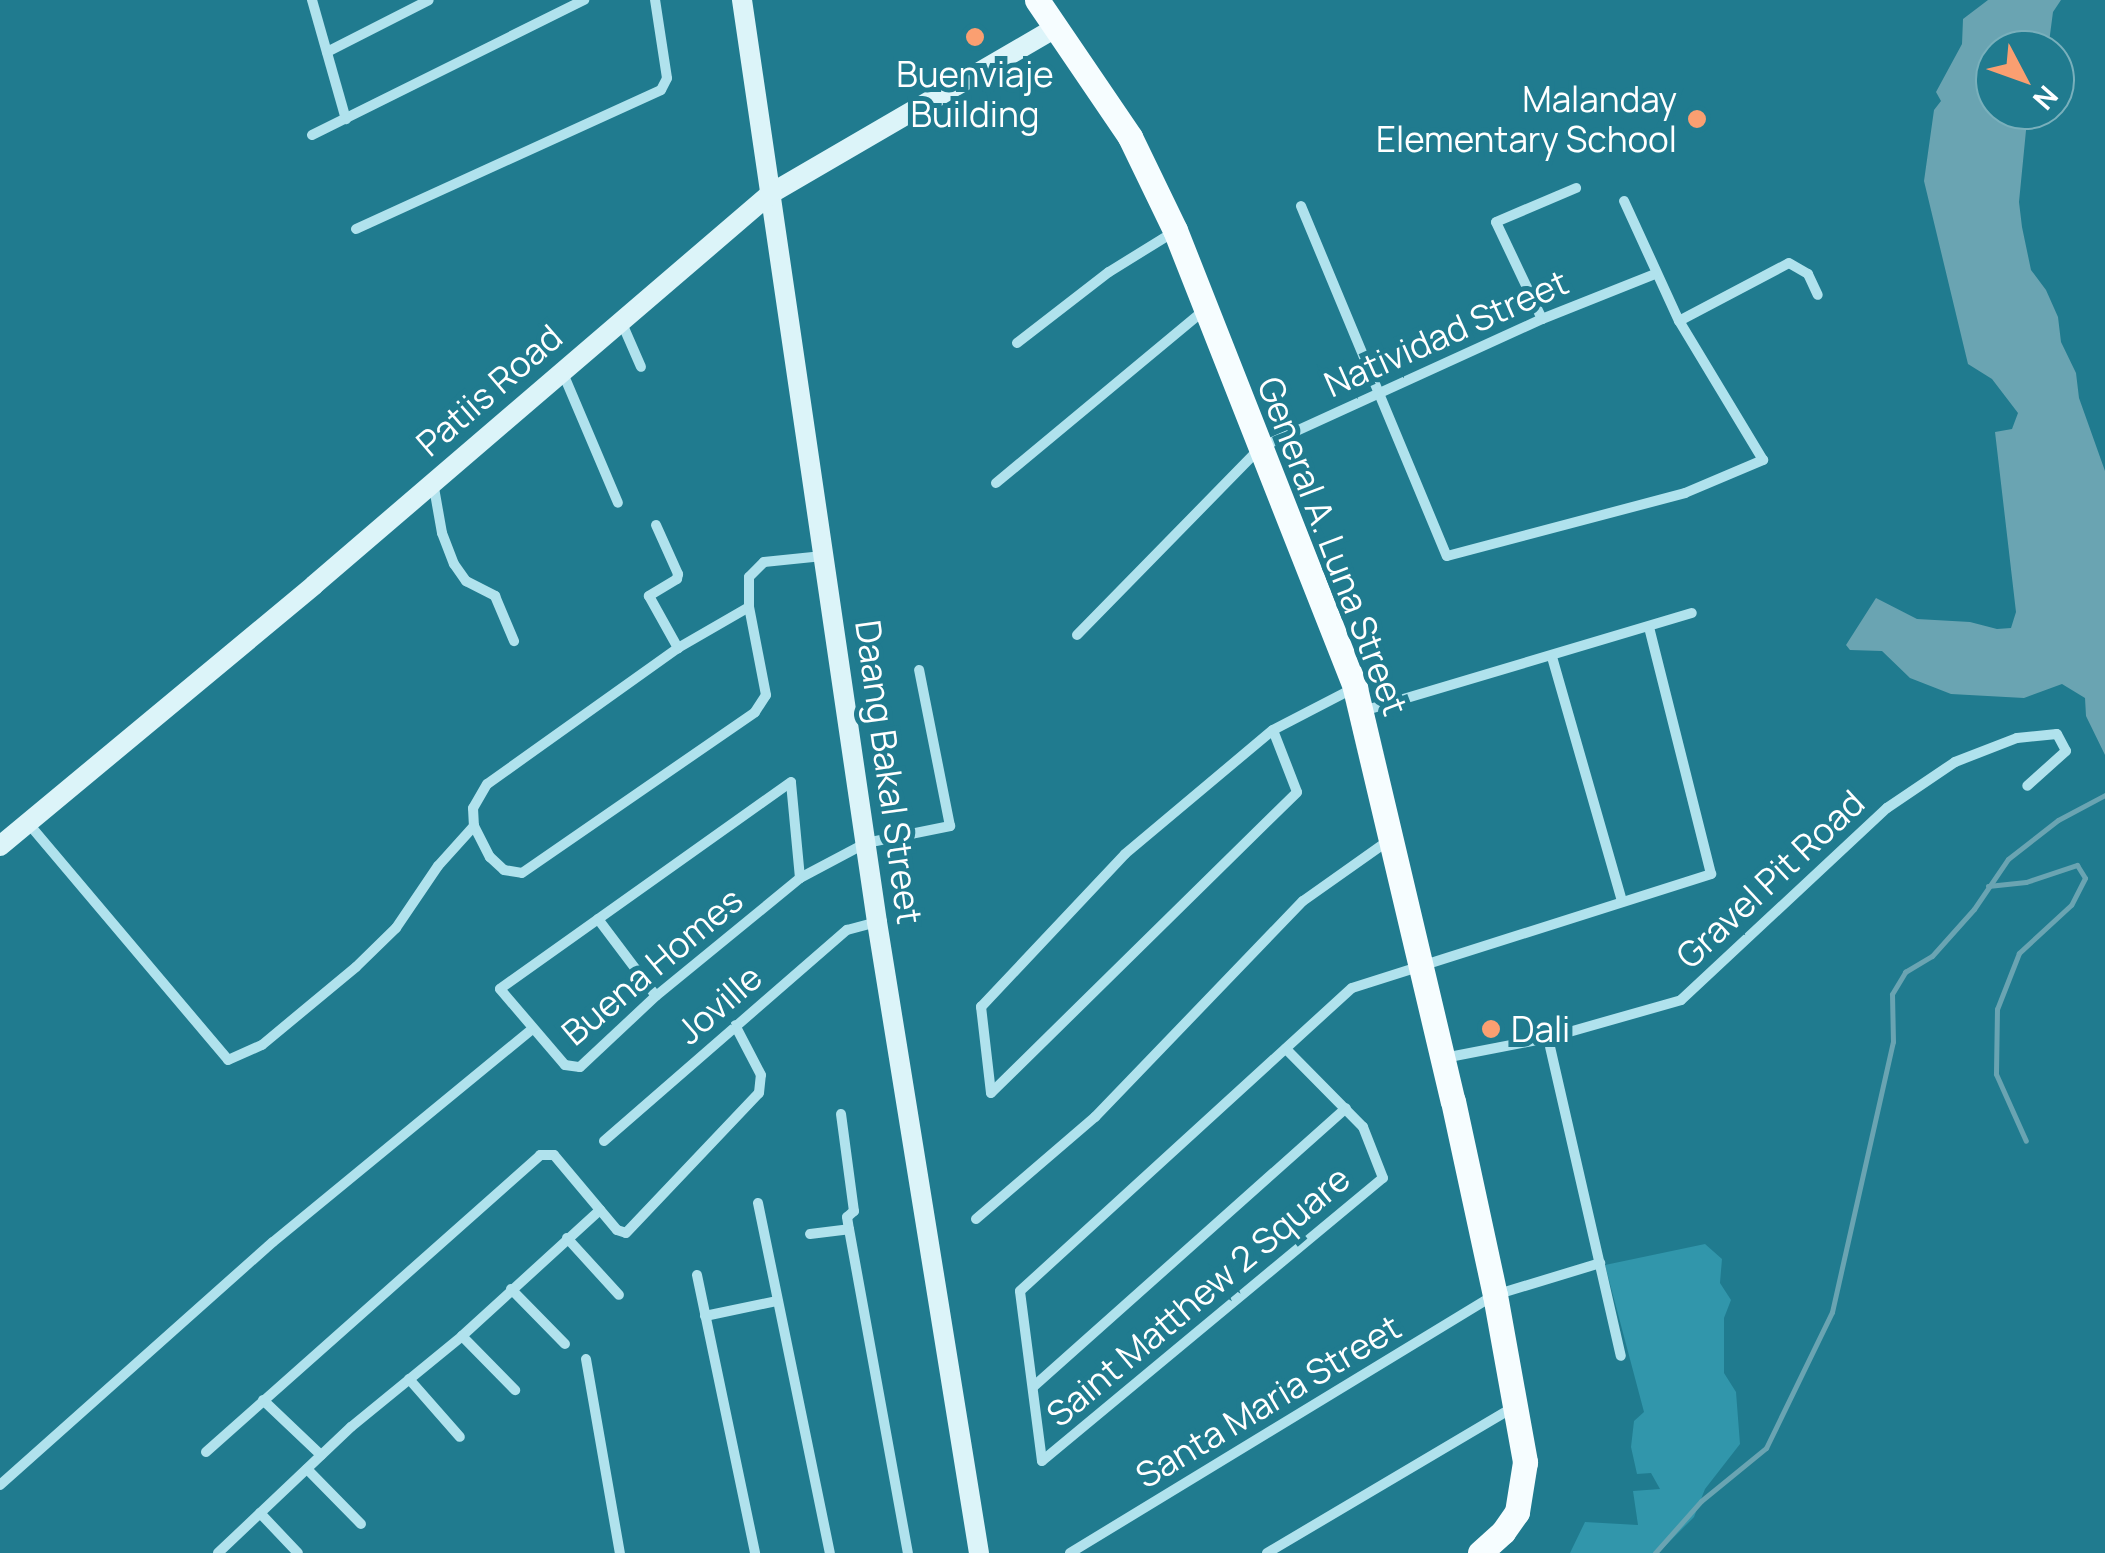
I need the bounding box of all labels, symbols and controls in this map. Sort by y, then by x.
marker: Buenviaje Building [964,26,986,48]
north arrow [1975,30,2075,130]
place label: Buenviaje Building [896,53,1054,135]
place label: Malanday Elementary School [1376,78,1677,160]
text: N [2025,78,2067,118]
marker: Malanday Elementary School [1686,108,1708,130]
street label: Natividad Street [1318,260,1574,406]
street label: Patiis Road [408,316,570,464]
street label: General A. Luna Street [1249,371,1417,721]
street label: Daang Bakal Street [847,617,931,927]
street label: Gravel Pit Road [1667,781,1873,977]
street label: Buena Homes [553,878,751,1054]
street label: Joville [668,956,770,1052]
place label: Dali [1511,1008,1570,1050]
marker: Dali [1480,1018,1502,1040]
street label: Saint Matthew 2 Square [1038,1157,1358,1435]
street label: Santa Maria Street [1128,1305,1408,1497]

